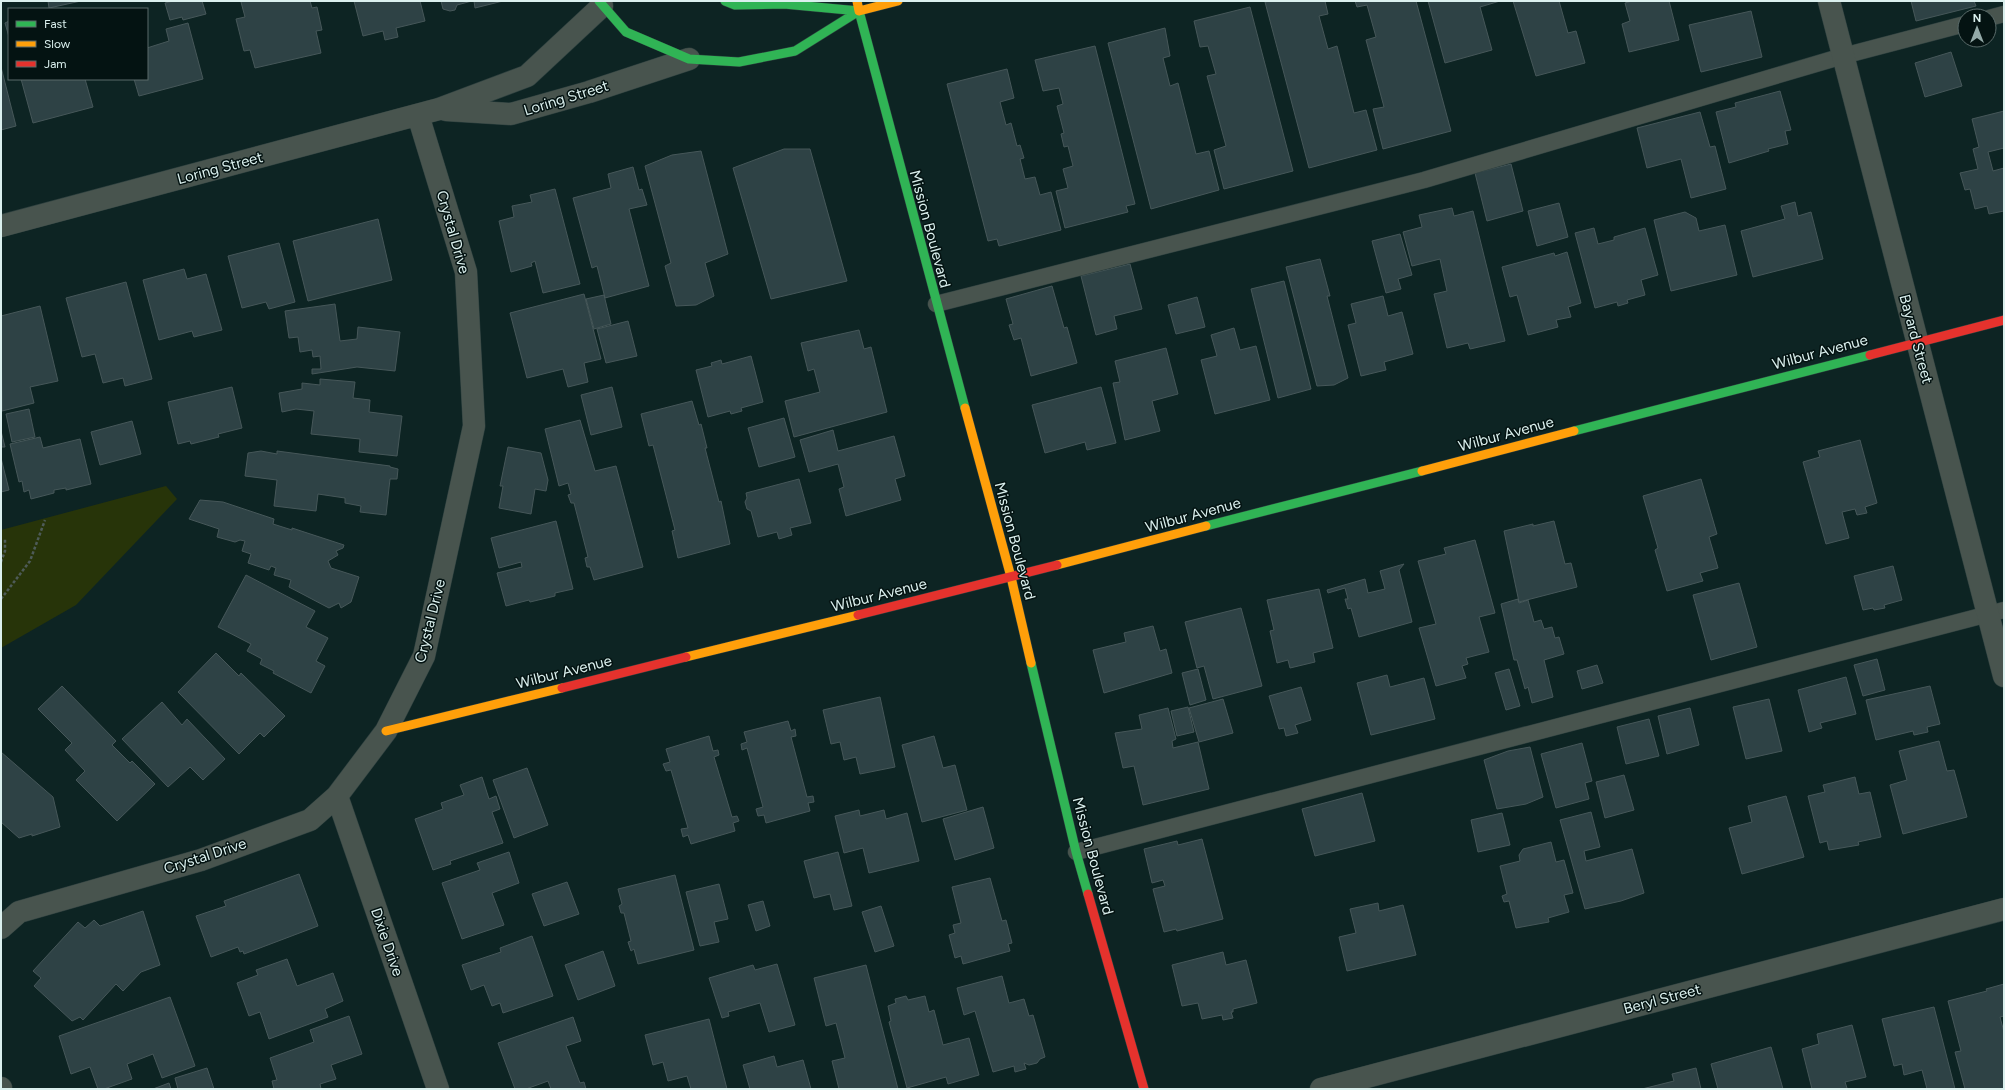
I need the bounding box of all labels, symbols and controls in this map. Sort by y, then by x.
legend [8,8,148,80]
north arrow [1957,8,1997,48]
text: N [1973,12,1981,25]
text: Fast [44,17,67,31]
text: Slow [44,37,71,51]
text: Jam [44,57,67,71]
street label: Loring Street [521,76,611,119]
street label: Loring Street [175,148,265,188]
street label: Mission Boulevard [906,168,954,290]
street label: Crystal Drive [433,188,473,276]
street label: Bayard Street [1895,292,1937,386]
street label: Wilbur Avenue [1770,331,1870,373]
street label: Wilbur Avenue [1456,413,1556,455]
street label: Mission Boulevard [991,480,1039,602]
street label: Wilbur Avenue [1143,494,1243,536]
street label: Wilbur Avenue [829,574,929,616]
street label: Crystal Drive [411,577,449,665]
street label: Wilbur Avenue [514,651,614,693]
street label: Mission Boulevard [1069,795,1117,917]
street label: Crystal Drive [161,834,249,878]
street label: Dixie Drive [367,906,407,978]
street label: Beryl Street [1621,980,1703,1018]

